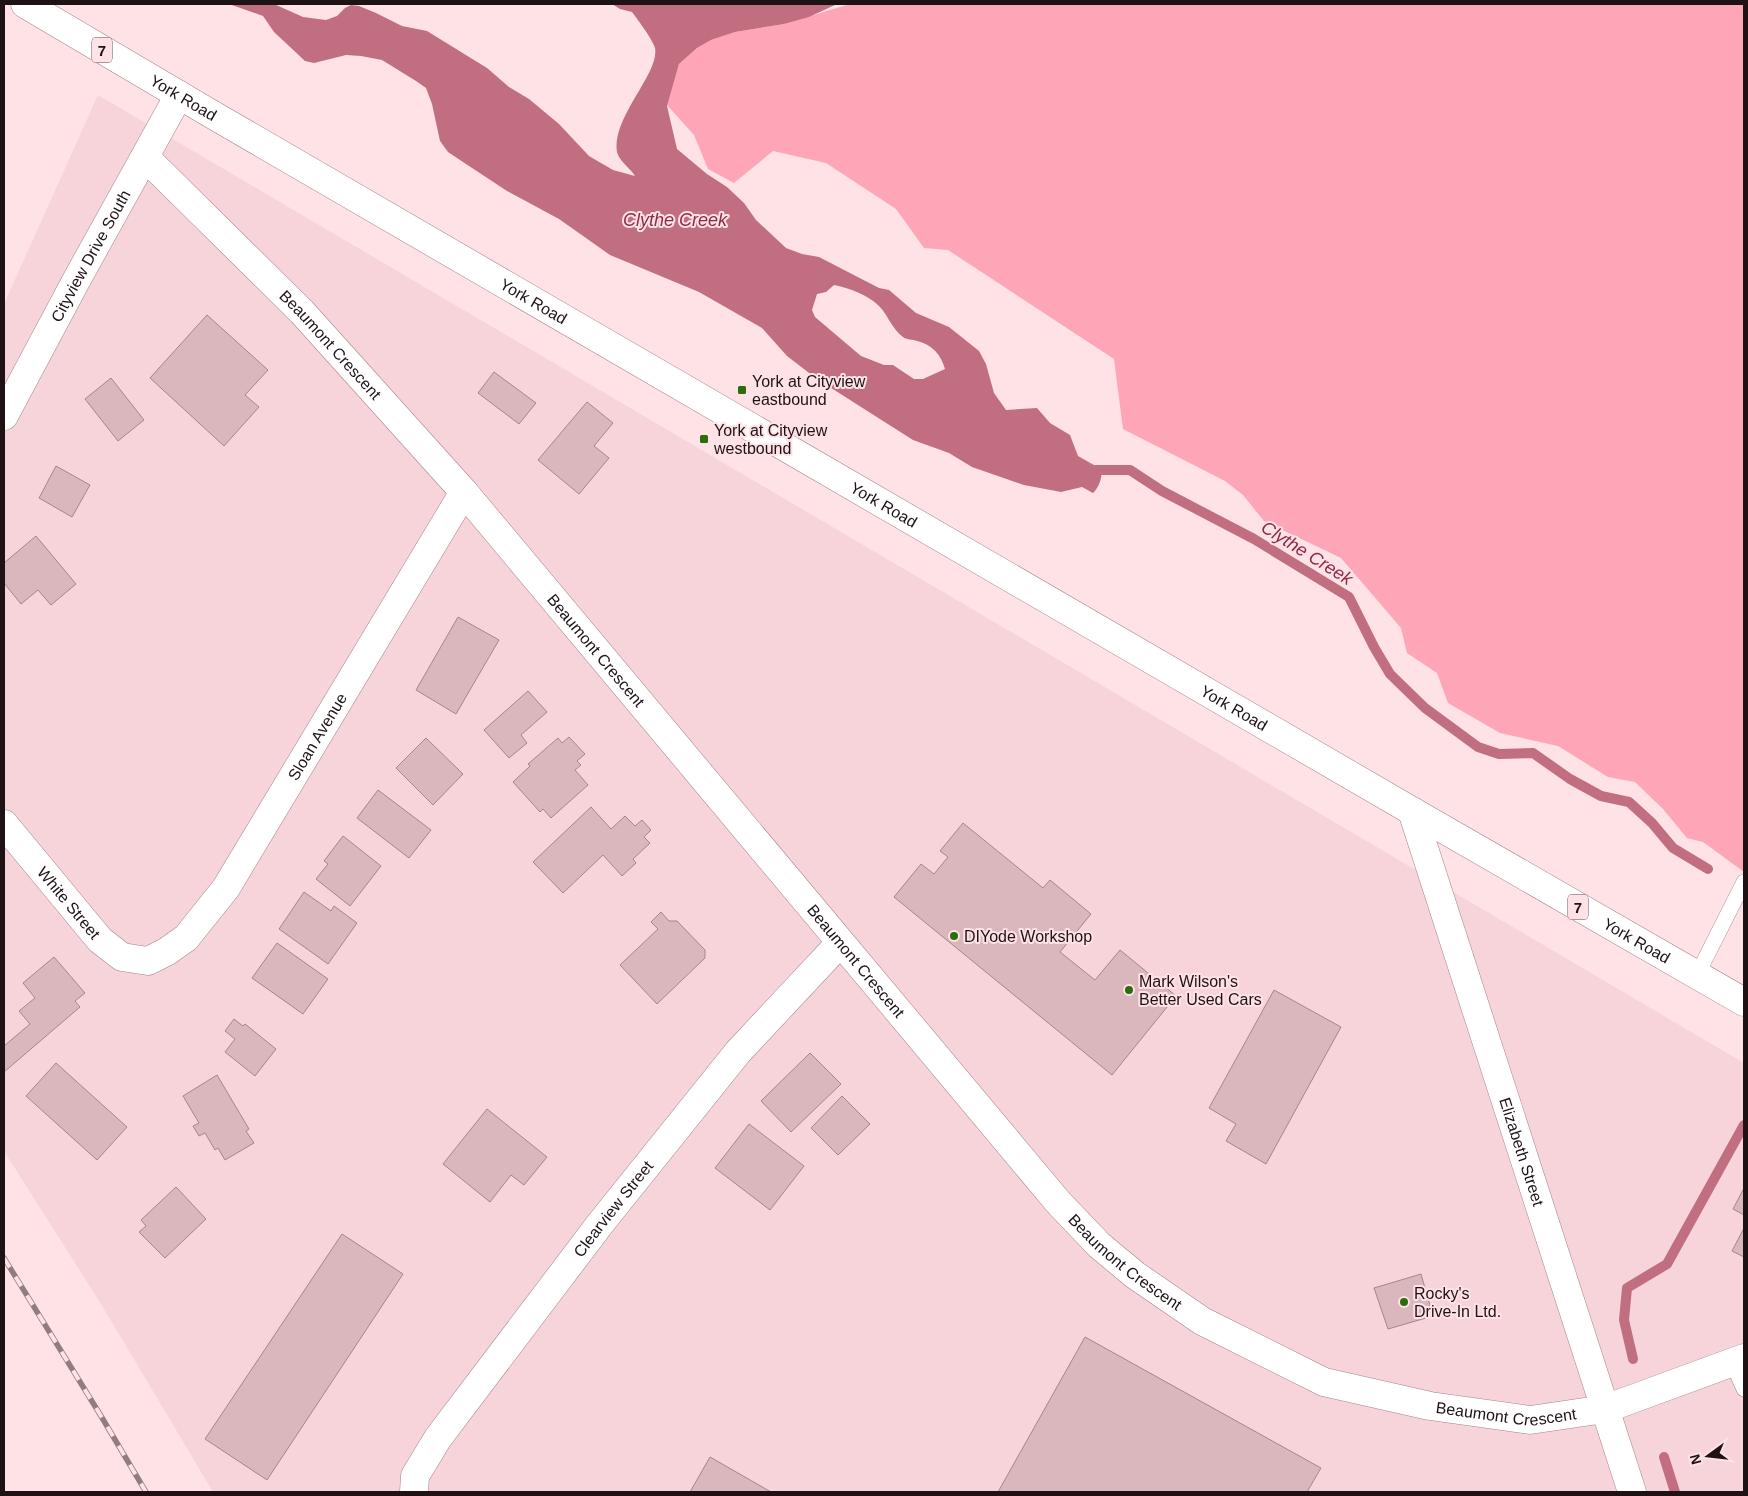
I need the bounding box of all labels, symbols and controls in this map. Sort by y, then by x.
road number: 7 [92,38,112,62]
street label: York Road [147,71,220,124]
street label: Cityview Drive South [47,187,133,325]
water label: Clythe Creek [623,210,728,230]
street label: York Road [497,275,570,327]
street label: Beaumont Crescent [277,287,385,403]
place label: York at Cityview eastbound [752,373,866,408]
marker: York at Cityview eastbound [736,384,748,396]
place label: York at Cityview westbound [713,422,828,457]
marker: York at Cityview westbound [698,433,710,445]
street label: York Road [848,478,920,530]
water label: Clythe Creek [1258,517,1357,590]
street label: Beaumont Crescent [544,590,649,710]
street label: York Road [1198,682,1270,734]
street label: Sloan Avenue [284,690,350,783]
street label: White Street [34,863,104,942]
road number: 7 [1568,894,1588,920]
street label: Beaumont Crescent [804,901,908,1021]
street label: York Road [1600,914,1673,966]
place label: DIYode Workshop [964,928,1092,945]
marker: DIYode Workshop [948,930,960,942]
place label: Mark Wilson's Better Used Cars [1139,973,1262,1008]
marker: Mark Wilson's Better Used Cars [1123,984,1135,996]
street label: Elizabeth Street [1497,1095,1548,1209]
street label: Clearview Street [570,1157,656,1260]
street label: Beaumont Crescent [1065,1210,1186,1313]
place label: Rocky's Drive-In Ltd. [1414,1285,1501,1320]
marker: Rocky's Drive-In Ltd. [1398,1296,1410,1308]
street label: Beaumont Crescent [1435,1398,1578,1428]
north arrow [1683,1431,1733,1481]
text: N [1686,1452,1704,1466]

